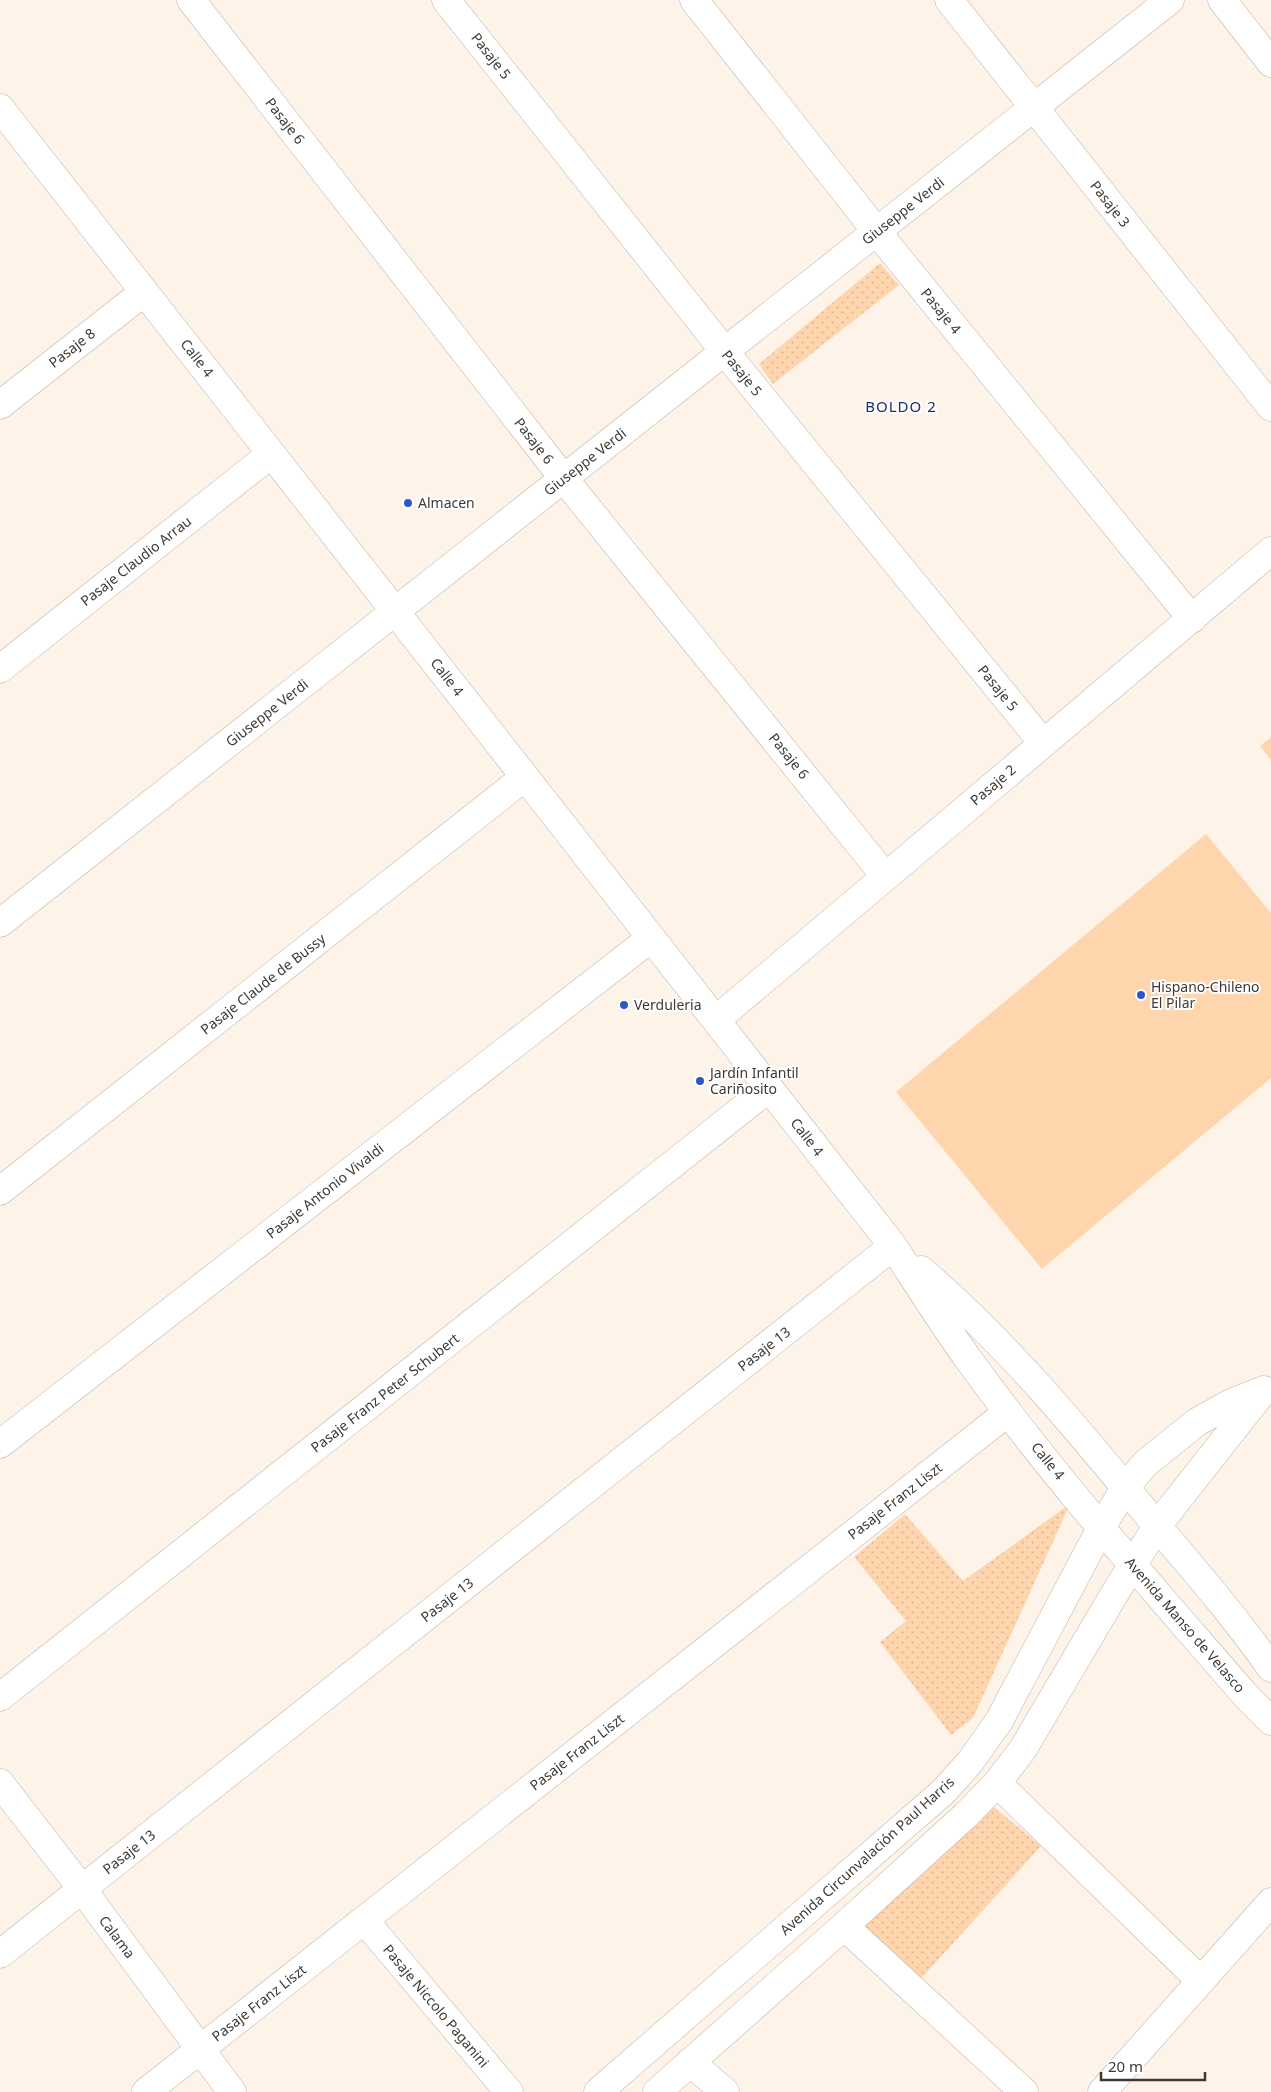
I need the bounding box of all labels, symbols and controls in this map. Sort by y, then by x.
street label: Pasaje 5 [467,29,516,83]
street label: Pasaje 6 [261,94,310,148]
street label: Giuseppe Verdi [858,172,948,249]
street label: Pasaje 3 [1086,177,1135,231]
street label: Pasaje 4 [917,284,966,338]
street label: Pasaje 8 [45,323,99,372]
street label: Calle 4 [177,335,218,381]
street label: Pasaje 5 [718,346,767,400]
district label: BOLDO 2 [865,396,937,416]
street label: Pasaje 6 [510,414,559,468]
street label: Giuseppe Verdi [540,423,630,500]
place label: Almacen [418,493,475,512]
marker: Almacen [402,497,414,509]
street label: Pasaje Claudio Arrau [76,511,195,610]
street label: Calle 4 [427,654,468,700]
street label: Pasaje 5 [974,661,1023,715]
street label: Giuseppe Verdi [222,674,312,751]
street label: Pasaje 6 [765,729,814,783]
street label: Pasaje 2 [966,760,1019,809]
street label: Pasaje Claude de Bussy [196,928,330,1038]
place label: Hispano-Chileno El Pilar [1151,977,1260,1012]
marker: Hispano-Chileno El Pilar [1135,989,1147,1001]
place label: Verduleria [634,995,702,1014]
marker: Verduleria [618,999,630,1011]
place label: Jardín Infantil Cariñosito [708,1063,799,1098]
marker: Jardín Infantil Cariñosito [694,1075,706,1087]
street label: Calle 4 [787,1114,828,1160]
street label: Pasaje Antonio Vivaldi [262,1139,387,1243]
street label: Pasaje 13 [733,1322,794,1375]
street label: Pasaje Franz Peter Schubert [307,1329,463,1457]
street label: Calle 4 [1027,1438,1069,1484]
street label: Pasaje Franz Liszt [844,1458,946,1543]
street label: Avenida Manso de Velasco [1121,1553,1250,1697]
street label: Pasaje 13 [416,1573,477,1626]
street label: Pasaje Franz Liszt [526,1709,628,1794]
street label: Avenida Circunvalación Paul Harris [776,1772,958,1939]
street label: Pasaje 13 [98,1825,159,1878]
street label: Calama [95,1911,140,1962]
street label: Pasaje Niccolo Paganini [379,1940,494,2071]
street label: Pasaje Franz Liszt [208,1960,310,2045]
scale bar [1101,2050,1205,2082]
text: 20 m [1108,2056,1143,2076]

